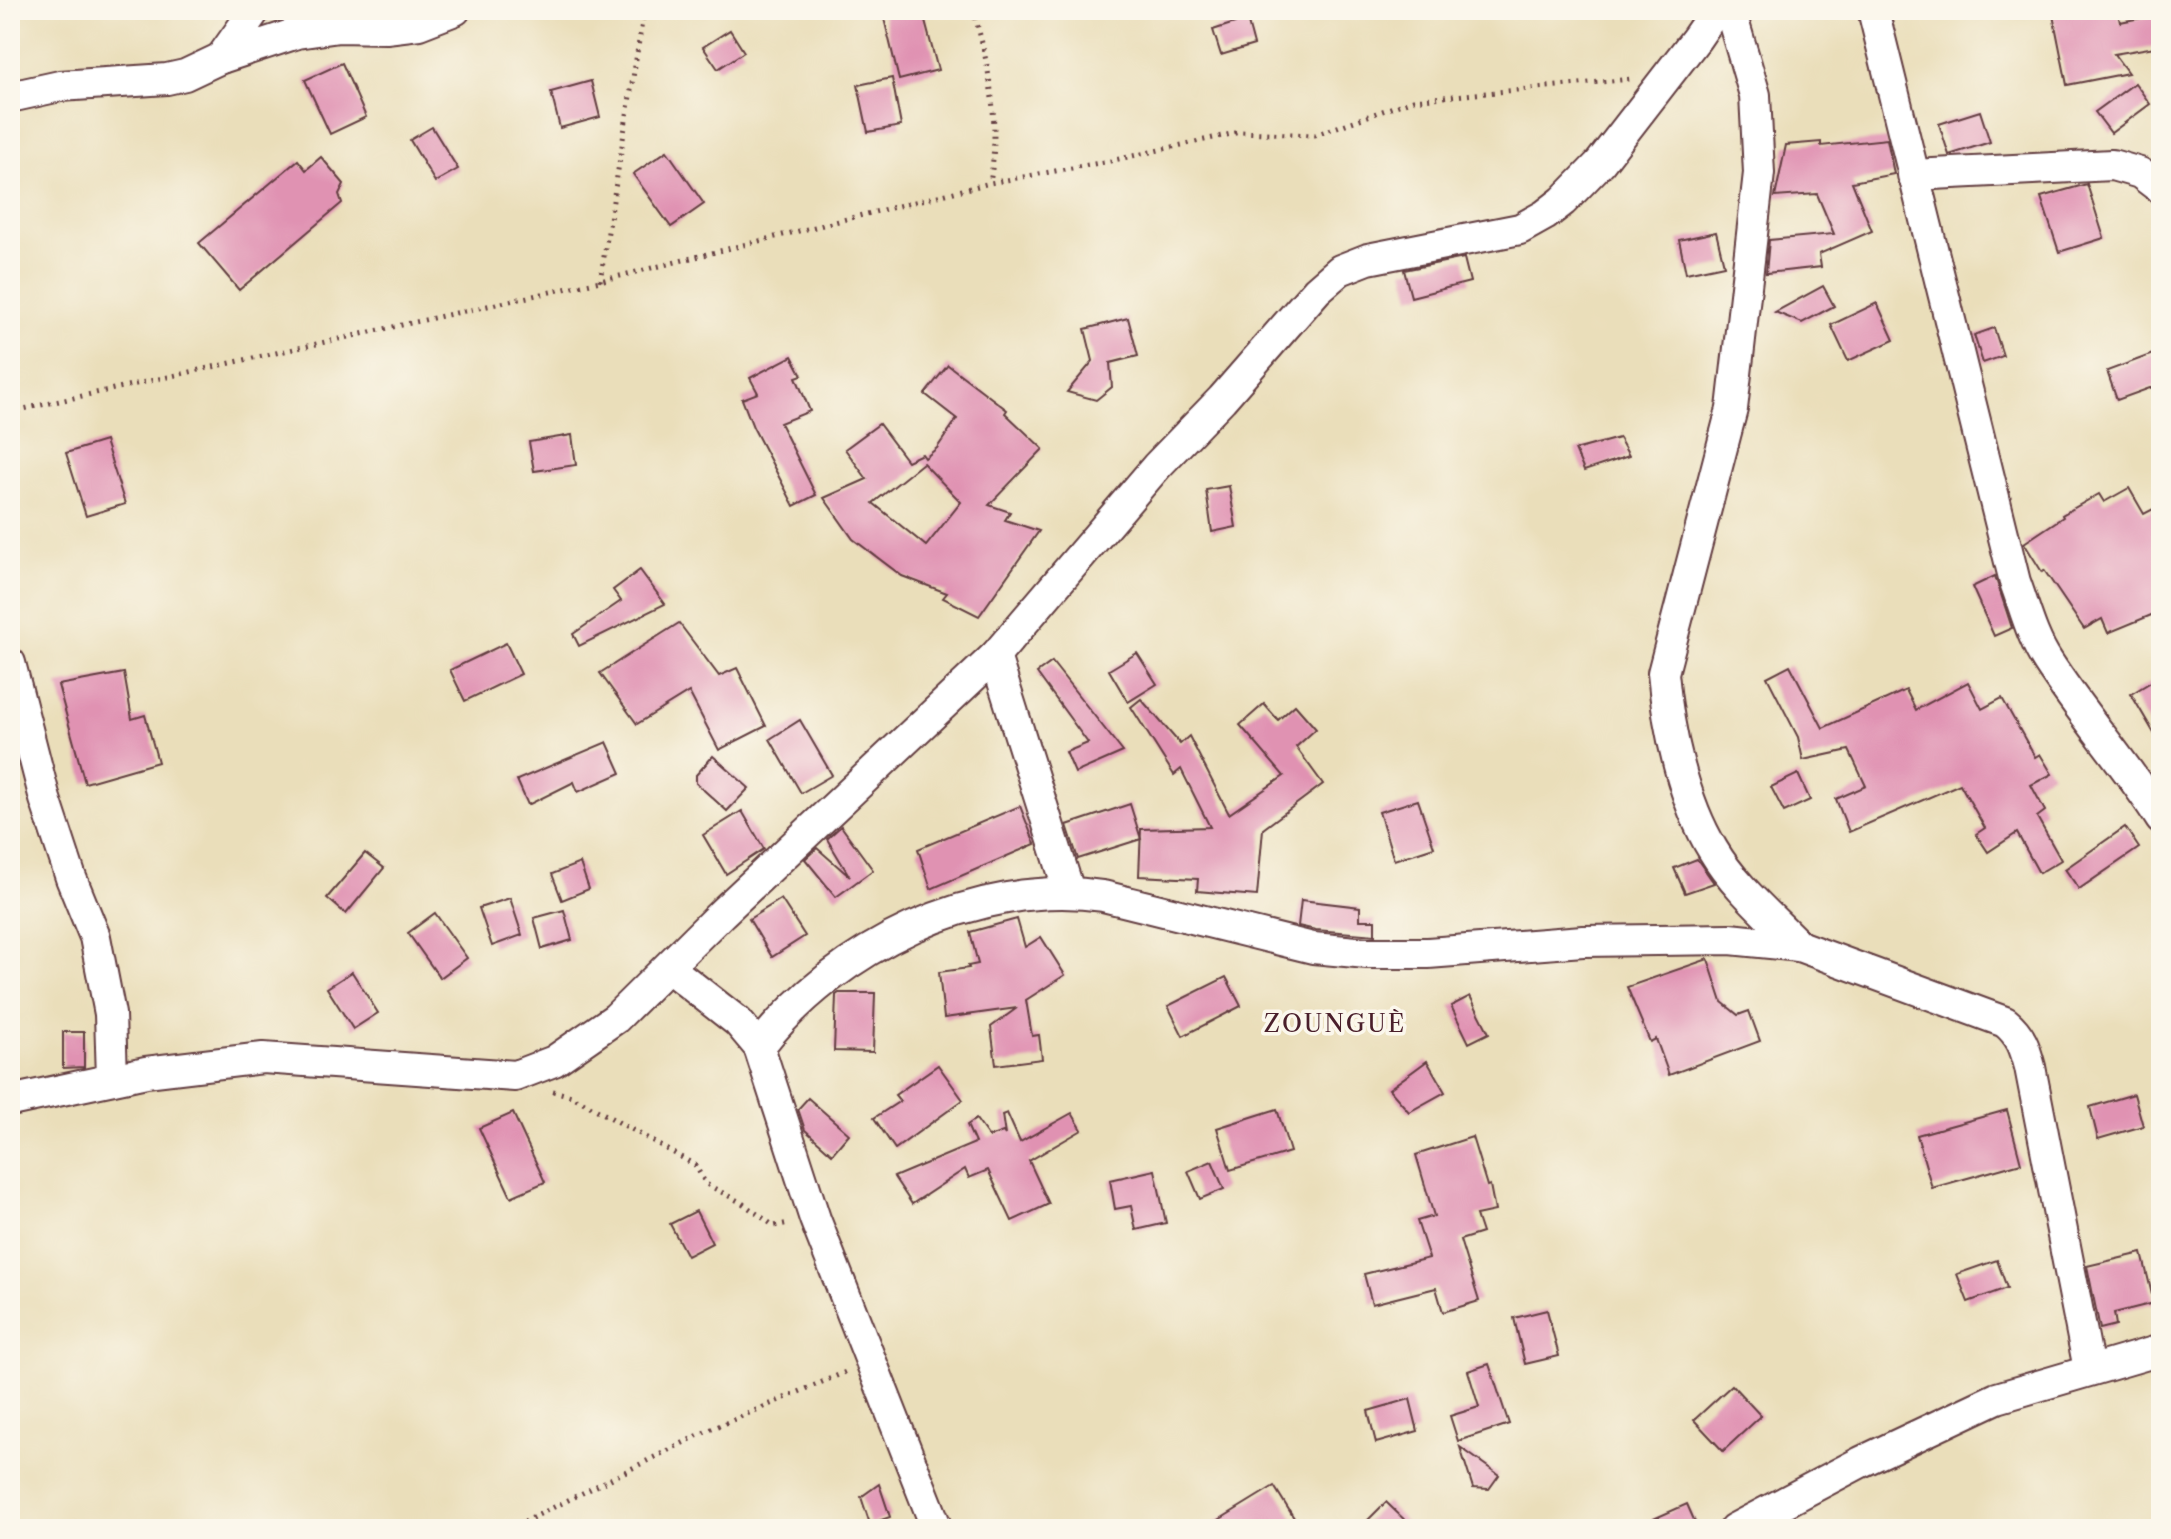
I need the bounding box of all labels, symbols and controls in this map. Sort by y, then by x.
district label: ZOUNGUÈ [1264,1009,1406,1038]

